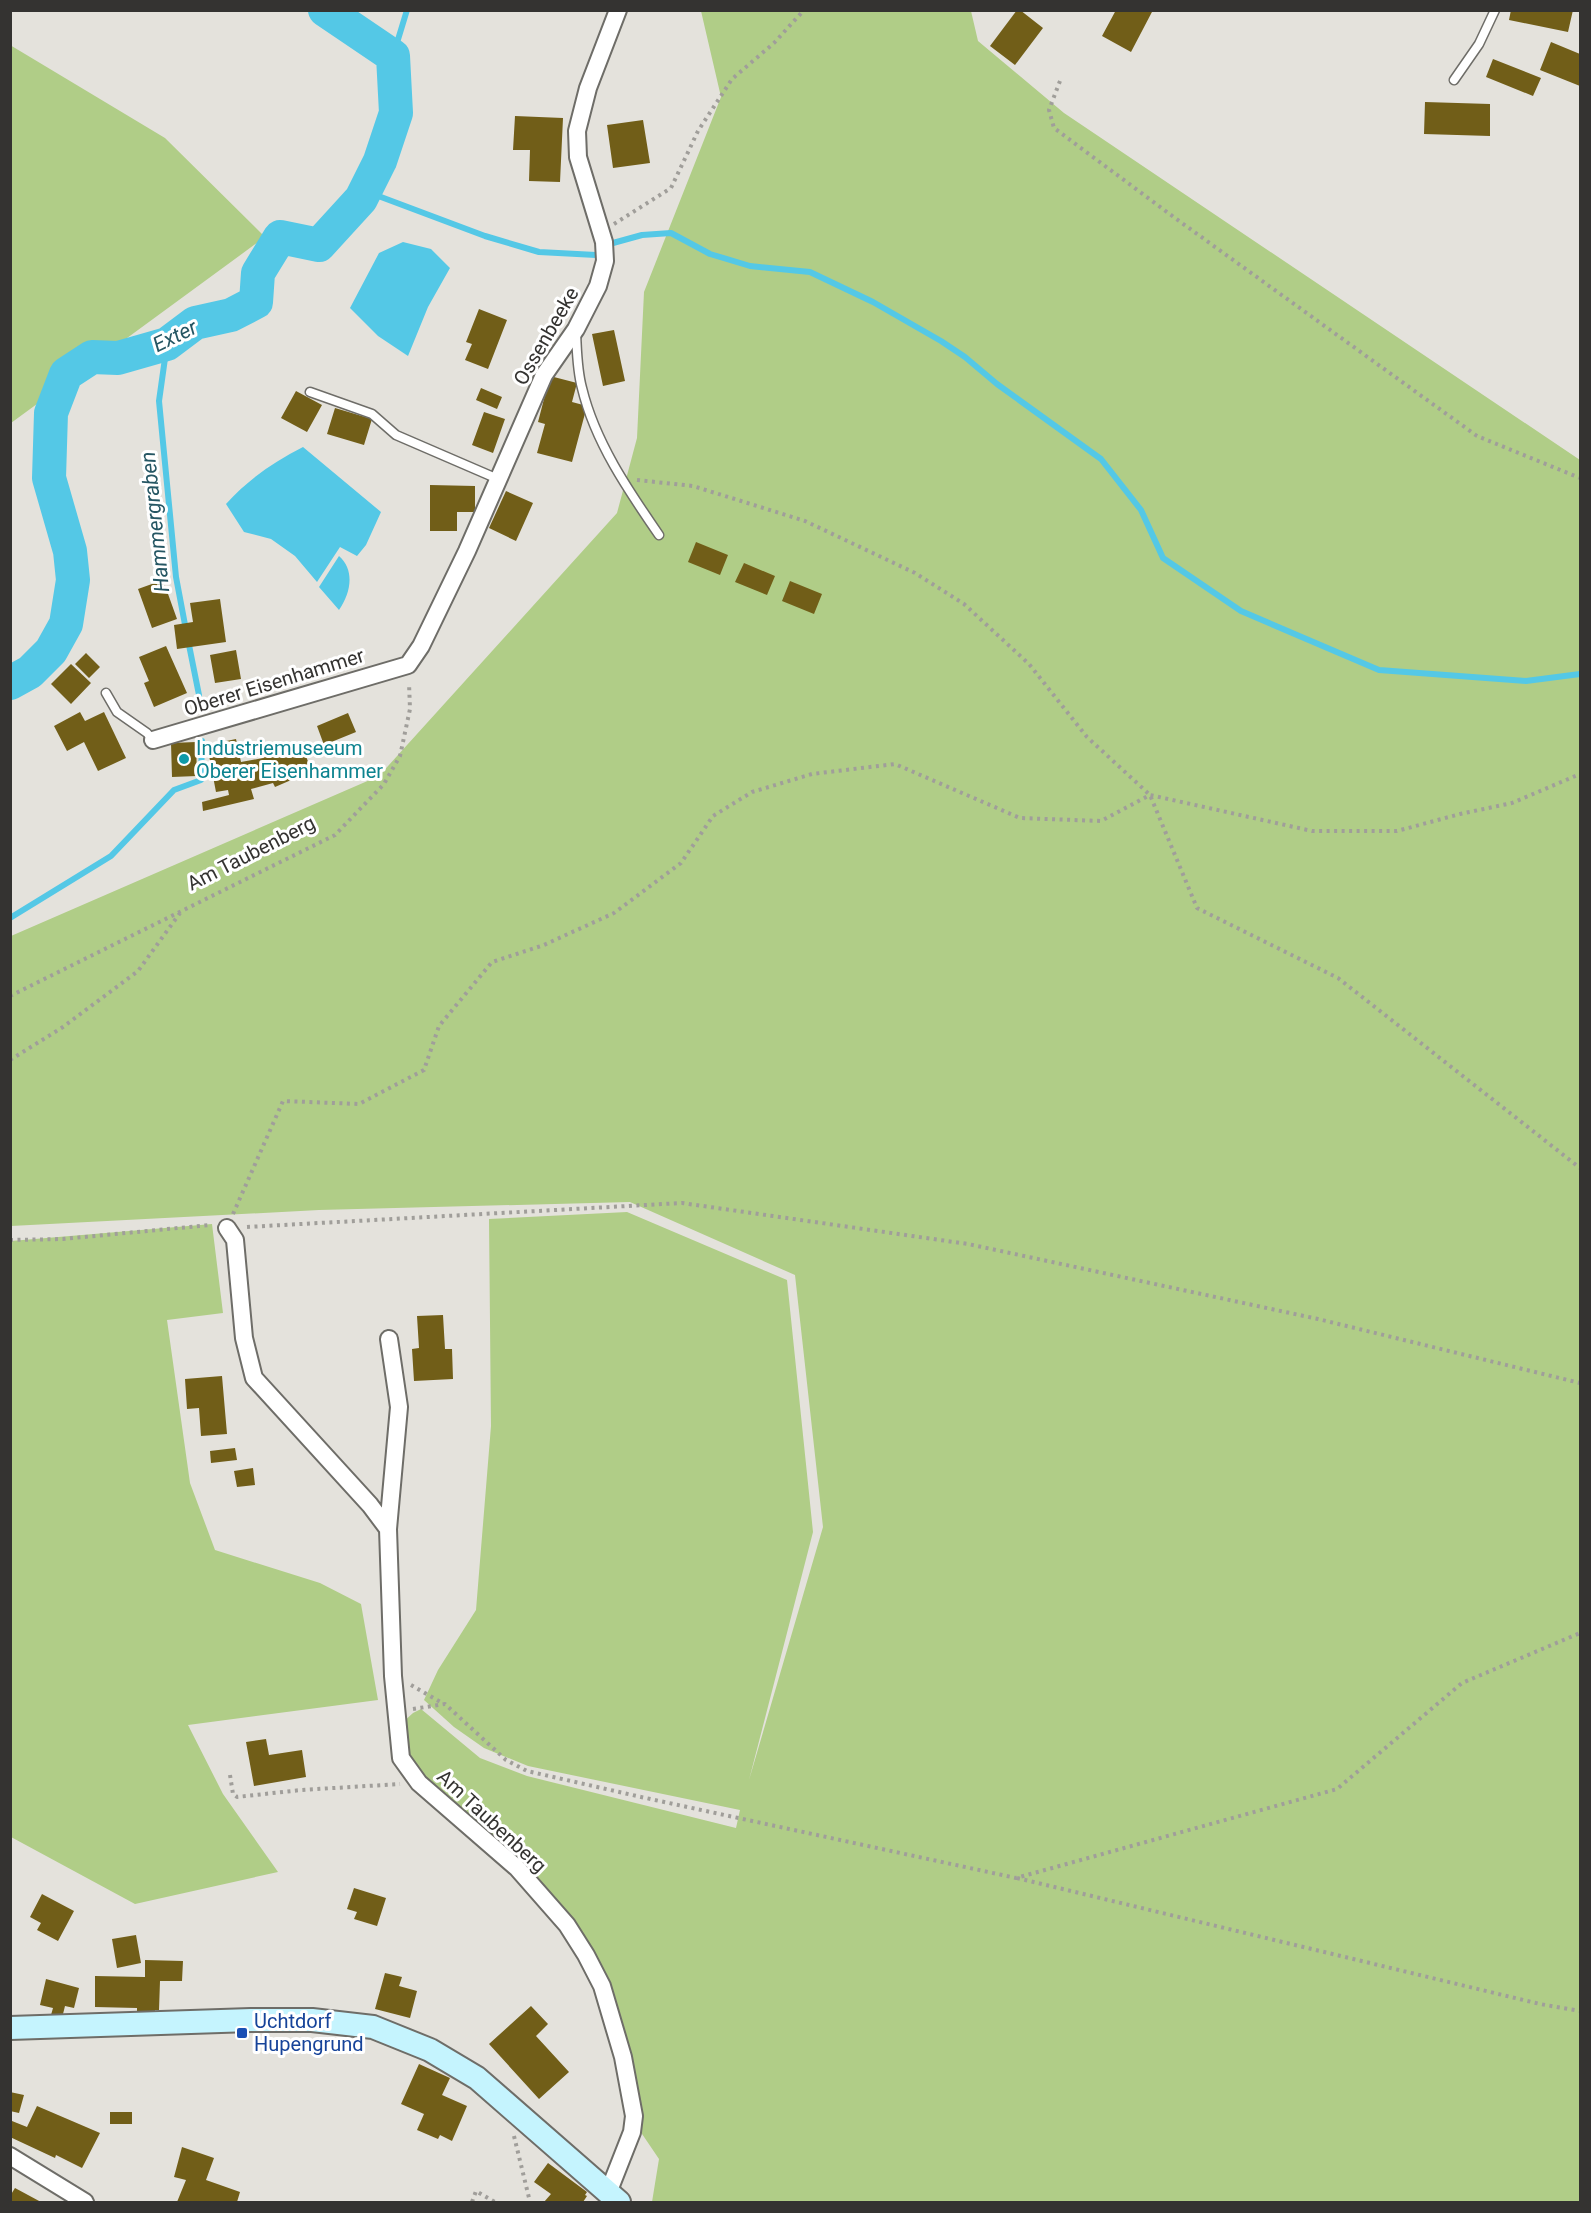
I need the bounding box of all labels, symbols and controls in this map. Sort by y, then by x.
street label: Ossenbeeke [508,283,584,389]
water label: Exter [149,315,202,357]
water label: Hammergraben [136,450,174,594]
street label: Oberer Eisenhammer [181,643,367,721]
place label: Industriemuseeum Oberer Eisenhammer [196,736,383,783]
marker: Industriemuseeum Oberer Eisenhammer [177,752,191,766]
street label: Am Taubenberg [183,810,319,896]
street label: Am Taubenberg [432,1764,552,1878]
place label: Uchtdorf Hupengrund [254,2009,364,2056]
marker: Uchtdorf Hupengrund [235,2026,249,2040]

